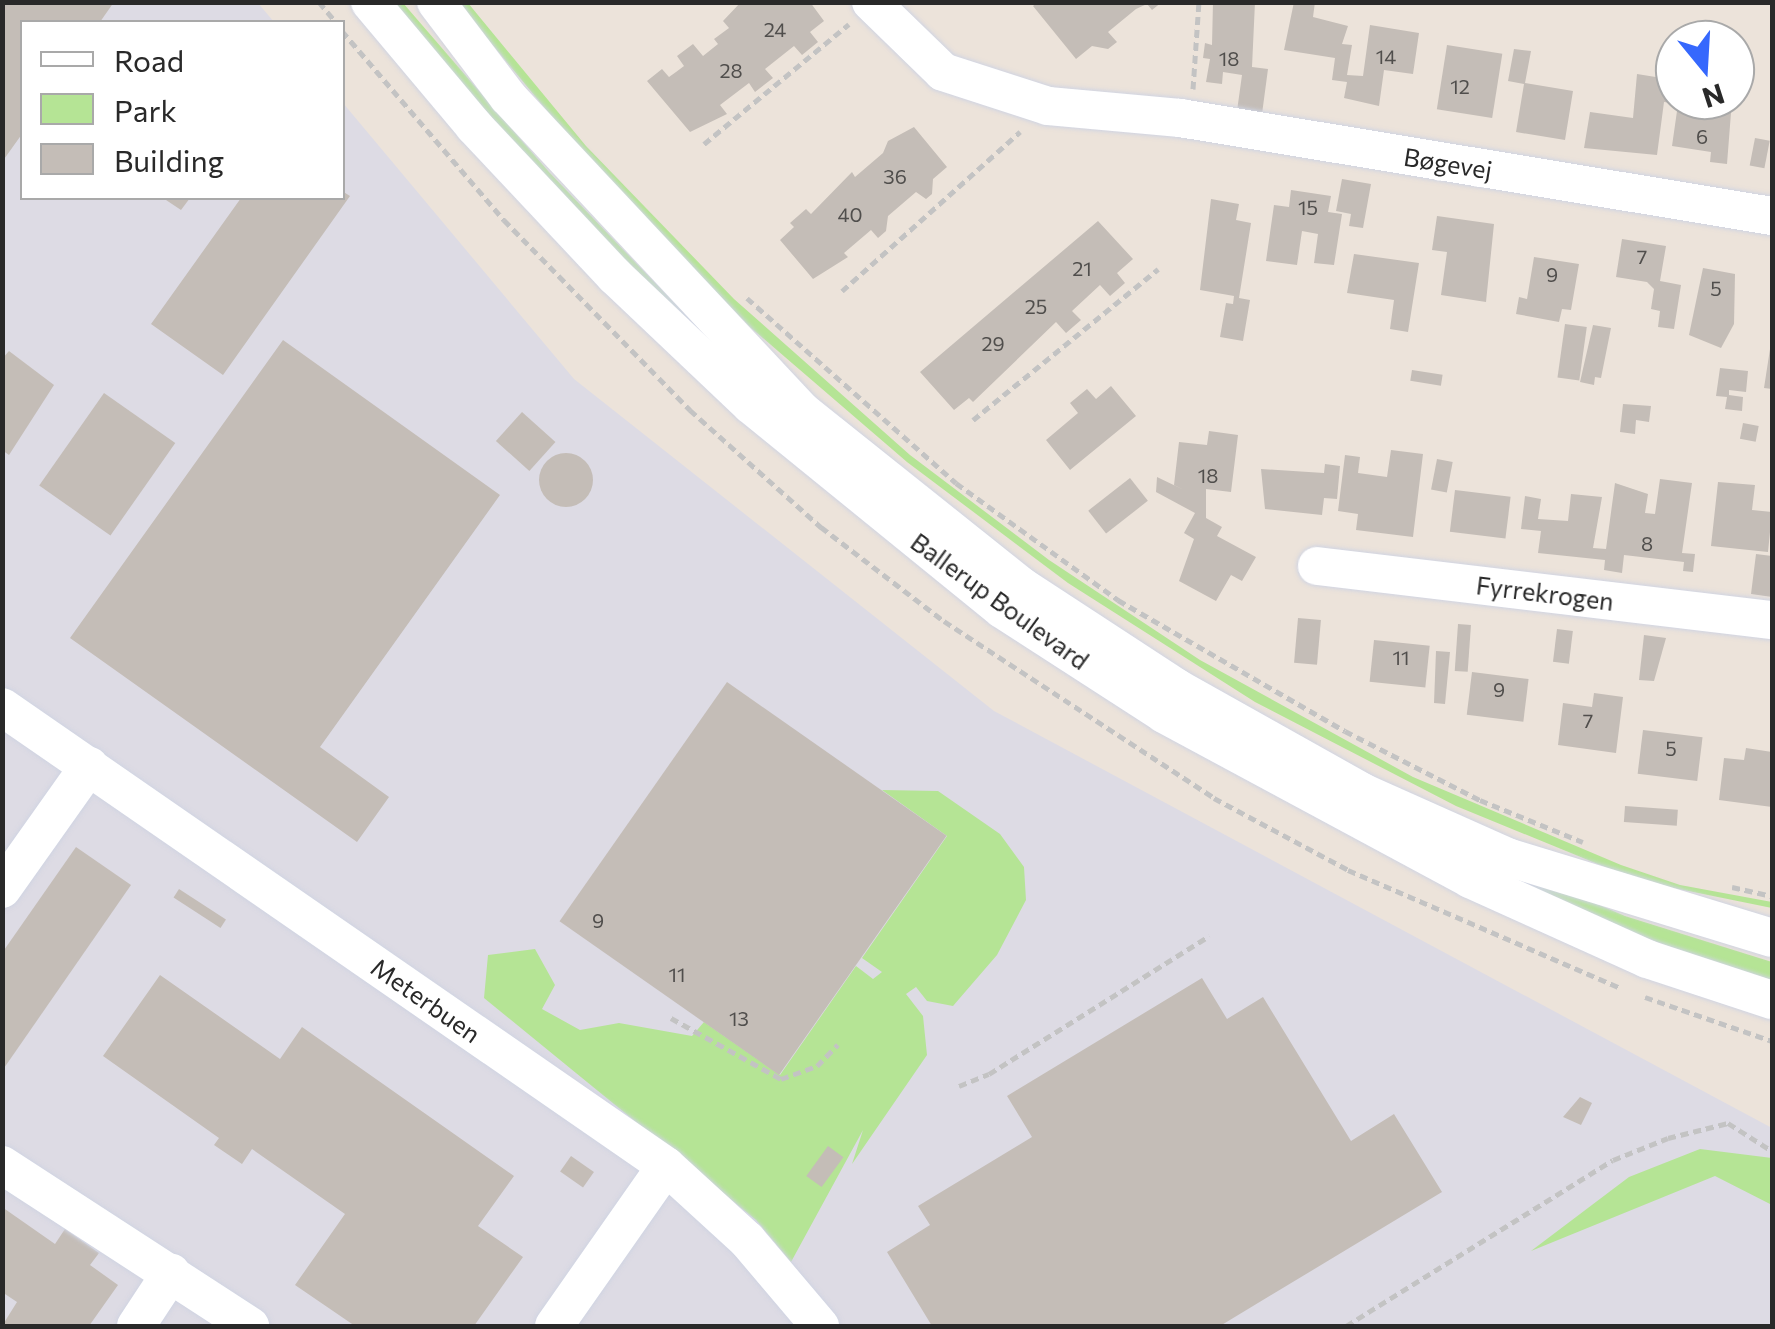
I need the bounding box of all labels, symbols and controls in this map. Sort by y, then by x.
house number: 24 [764,17,786,41]
legend [20,20,345,200]
north arrow [1655,20,1755,120]
text: Road [114,41,184,78]
house number: 14 [1376,44,1396,68]
house number: 18 [1219,46,1239,70]
house number: 28 [719,58,743,82]
house number: 12 [1450,74,1470,98]
text: N [1698,77,1729,116]
text: Park [114,91,177,128]
house number: 6 [1696,124,1708,148]
text: Building [114,141,224,178]
street label: Bøgevej [1402,141,1494,185]
house number: 36 [883,164,907,188]
house number: 15 [1298,195,1318,219]
house number: 40 [837,202,863,226]
house number: 7 [1637,244,1647,268]
house number: 21 [1072,256,1092,280]
house number: 9 [1546,262,1558,286]
house number: 5 [1710,276,1722,300]
house number: 25 [1025,294,1047,318]
house number: 29 [981,331,1005,355]
house number: 18 [1198,463,1218,487]
street label: Ballerup Boulevard [905,526,1095,676]
house number: 8 [1641,531,1653,555]
street label: Fyrrekrogen [1474,570,1616,616]
house number: 11 [1392,645,1410,669]
house number: 9 [1493,677,1505,701]
house number: 7 [1583,708,1593,732]
house number: 5 [1665,736,1677,760]
house number: 9 [592,908,604,932]
street label: Meterbuen [366,951,486,1049]
house number: 11 [668,962,686,986]
house number: 13 [729,1006,749,1030]

